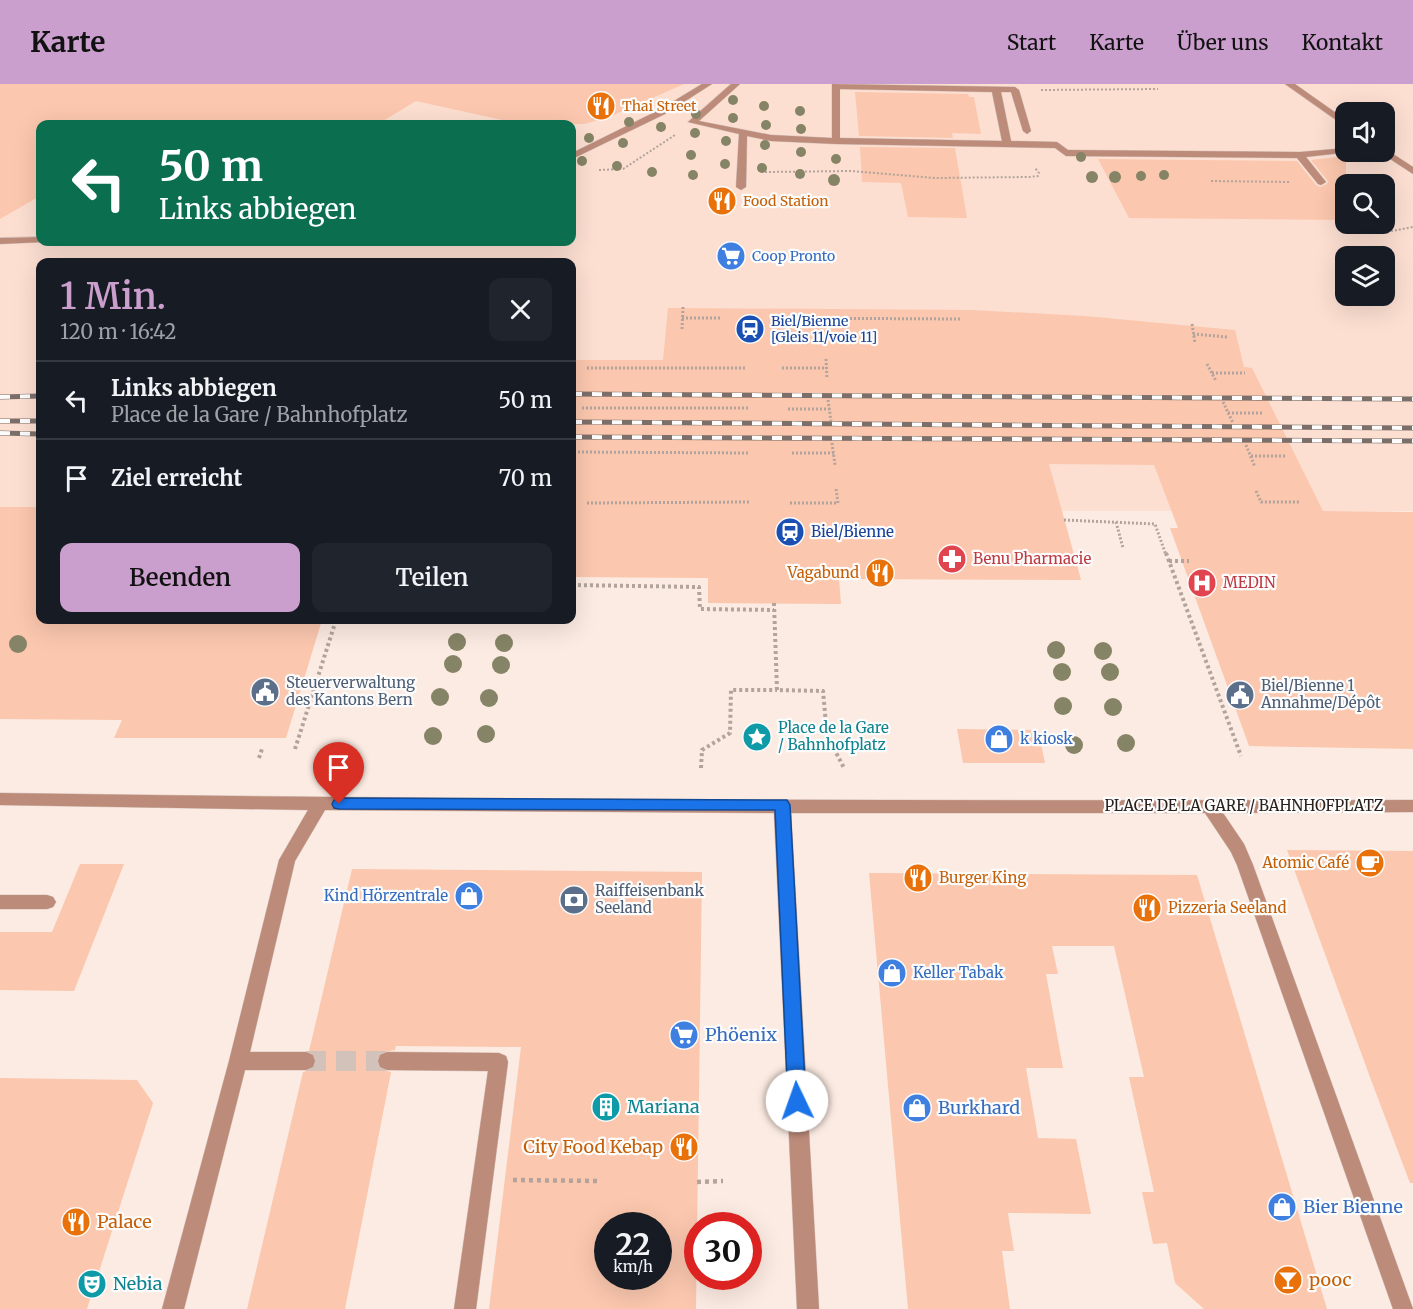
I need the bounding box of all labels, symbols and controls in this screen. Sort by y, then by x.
text: Karte [30,24,105,60]
text: Start [1007,29,1056,56]
text: Karte [1089,29,1144,56]
text: Über uns [1177,29,1268,56]
text: Kontakt [1301,29,1383,56]
restaurant icon: Thai Street [585,90,617,122]
place label: Thai Street [622,97,697,115]
map controls [1335,102,1395,306]
button: sound [1335,102,1395,162]
text: 50 m [159,140,263,192]
icon: left [60,144,138,222]
button: search [1335,174,1395,234]
restaurant icon: Food Station [706,185,738,217]
text: Links abbiegen [159,192,356,226]
place label: Food Station [743,192,828,210]
supermarket icon: Coop Pronto [715,240,747,272]
button: layers [1335,246,1395,306]
place label: Coop Pronto [752,247,835,265]
text: 1 Min. [60,274,166,319]
button: close [489,278,552,341]
place label: Biel/Bienne [Gleis 11/voie 11] [771,312,877,346]
station icon: Biel/Bienne [Gleis 11/voie 11] [734,313,766,345]
text: 120 m · 16:42 [60,319,176,344]
text: Links abbiegen [111,374,277,402]
icon: left [60,384,93,417]
text: 50 m [498,386,552,414]
text: Place de la Gare / Bahnhofplatz [111,402,407,427]
icon: arrive [60,462,93,495]
text: Ziel erreicht [111,464,242,492]
text: 70 m [499,464,552,492]
station icon: Biel/Bienne [774,516,806,548]
place label: Biel/Bienne [811,522,894,541]
button: Beenden [60,543,300,612]
button: Teilen [312,543,552,612]
pharmacy icon: Benu Pharmacie [936,543,968,575]
place label: Benu Pharmacie [973,549,1091,568]
restaurant icon: Vagabund [864,557,896,589]
place label: Vagabund [786,563,859,582]
hospital icon: MEDIN [1186,567,1218,599]
place label: MEDIN [1223,573,1276,592]
place label: Steuerverwaltung des Kantons Bern [286,673,415,709]
public building icon: Steuerverwaltung des Kantons Bern [249,676,281,708]
place label: Biel/Bienne 1 Annahme/Dépôt [1260,676,1381,712]
public building icon: Biel/Bienne 1 Annahme/Dépôt [1224,679,1256,711]
place label: Place de la Gare / Bahnhofplatz [778,718,889,754]
place icon: Place de la Gare / Bahnhofplatz [741,721,773,753]
shop icon: k kiosk [983,723,1015,755]
place label: k kiosk [1020,729,1073,748]
pin [313,742,364,804]
icon: arrive [322,751,355,784]
street label: PLACE DE LA GARE / BAHNHOFPLATZ [1104,796,1384,815]
cafe icon: Atomic Café [1354,847,1386,879]
place label: Atomic Café [1261,853,1349,872]
restaurant icon: Burger King [902,862,934,894]
place label: Burger King [939,868,1026,887]
shop icon: Kind Hörzentrale [453,880,485,912]
place label: Raiffeisenbank Seeland [595,881,705,917]
bank icon: Raiffeisenbank Seeland [558,884,590,916]
place label: Kind Hörzentrale [324,886,448,905]
restaurant icon: Pizzeria Seeland [1131,892,1163,924]
place label: Pizzeria Seeland [1168,898,1287,917]
shop icon: Keller Tabak [876,957,908,989]
place label: Keller Tabak [913,963,1004,982]
supermarket icon: Phöenix [668,1019,700,1051]
place label: Phöenix [705,1023,777,1046]
position arrow [765,1069,829,1133]
building icon: Mariana [590,1091,622,1123]
shop icon: Burkhard [901,1092,933,1124]
place label: Mariana [627,1095,700,1118]
place label: Burkhard [938,1096,1020,1119]
restaurant icon: City Food Kebap [668,1131,700,1163]
place label: City Food Kebap [523,1135,663,1158]
shop icon: Bier Bienne [1266,1191,1298,1223]
place label: Bier Bienne [1303,1195,1403,1218]
restaurant icon: Palace [60,1206,92,1238]
place label: Palace [97,1210,152,1233]
speed limit sign: 30 [684,1212,762,1290]
text: 22 [616,1225,650,1263]
text: km/h [613,1257,653,1276]
bar icon: pooc [1272,1264,1304,1296]
theatre icon: Nebia [76,1268,108,1300]
place label: pooc [1309,1268,1352,1291]
place label: Nebia [113,1272,163,1295]

